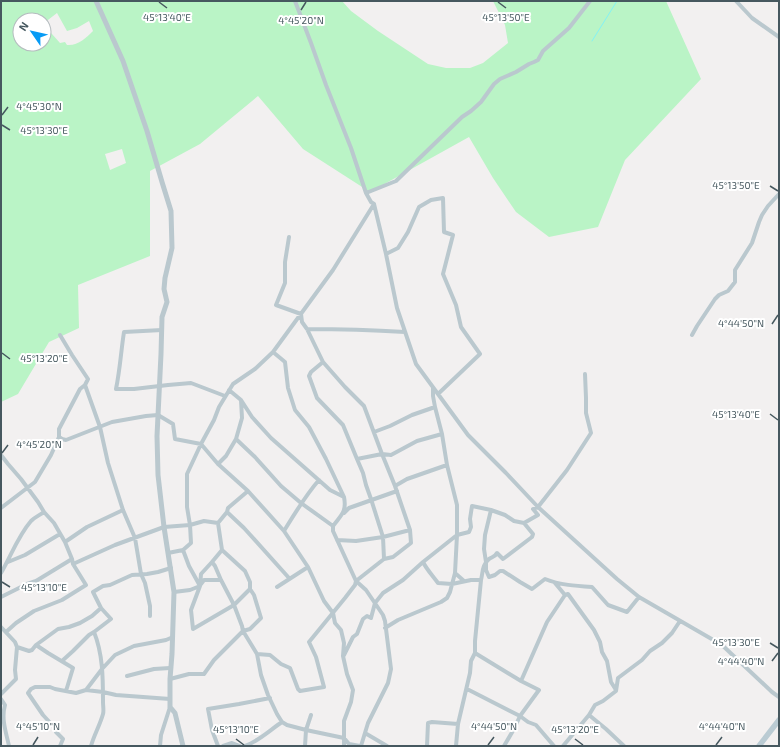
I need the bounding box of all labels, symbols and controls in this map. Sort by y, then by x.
text: 45°13'40"E [143,11,191,23]
text: 45°13'50"E [482,11,530,23]
north arrow [12,12,52,52]
text: 4°45'20"N [278,14,324,26]
text: N [16,19,31,33]
text: 4°45'30"N [16,100,62,112]
text: 45°13'30"E [20,124,68,136]
text: 45°13'50"E [712,179,760,191]
text: 4°44'50"N [718,317,764,329]
text: 45°13'20"E [20,352,68,364]
text: 45°13'40"E [712,408,760,420]
text: 4°45'20"N [16,438,62,450]
text: 45°13'10"E [21,581,67,593]
text: 45°13'30"E [712,636,760,648]
text: 4°44'40"N [718,655,764,667]
text: 4°45'10"N [16,720,60,732]
text: 4°44'50"N [471,720,517,732]
text: 4°44'40"N [699,720,745,732]
text: 45°13'10"E [213,723,259,735]
text: 45°13'20"E [551,723,599,735]

